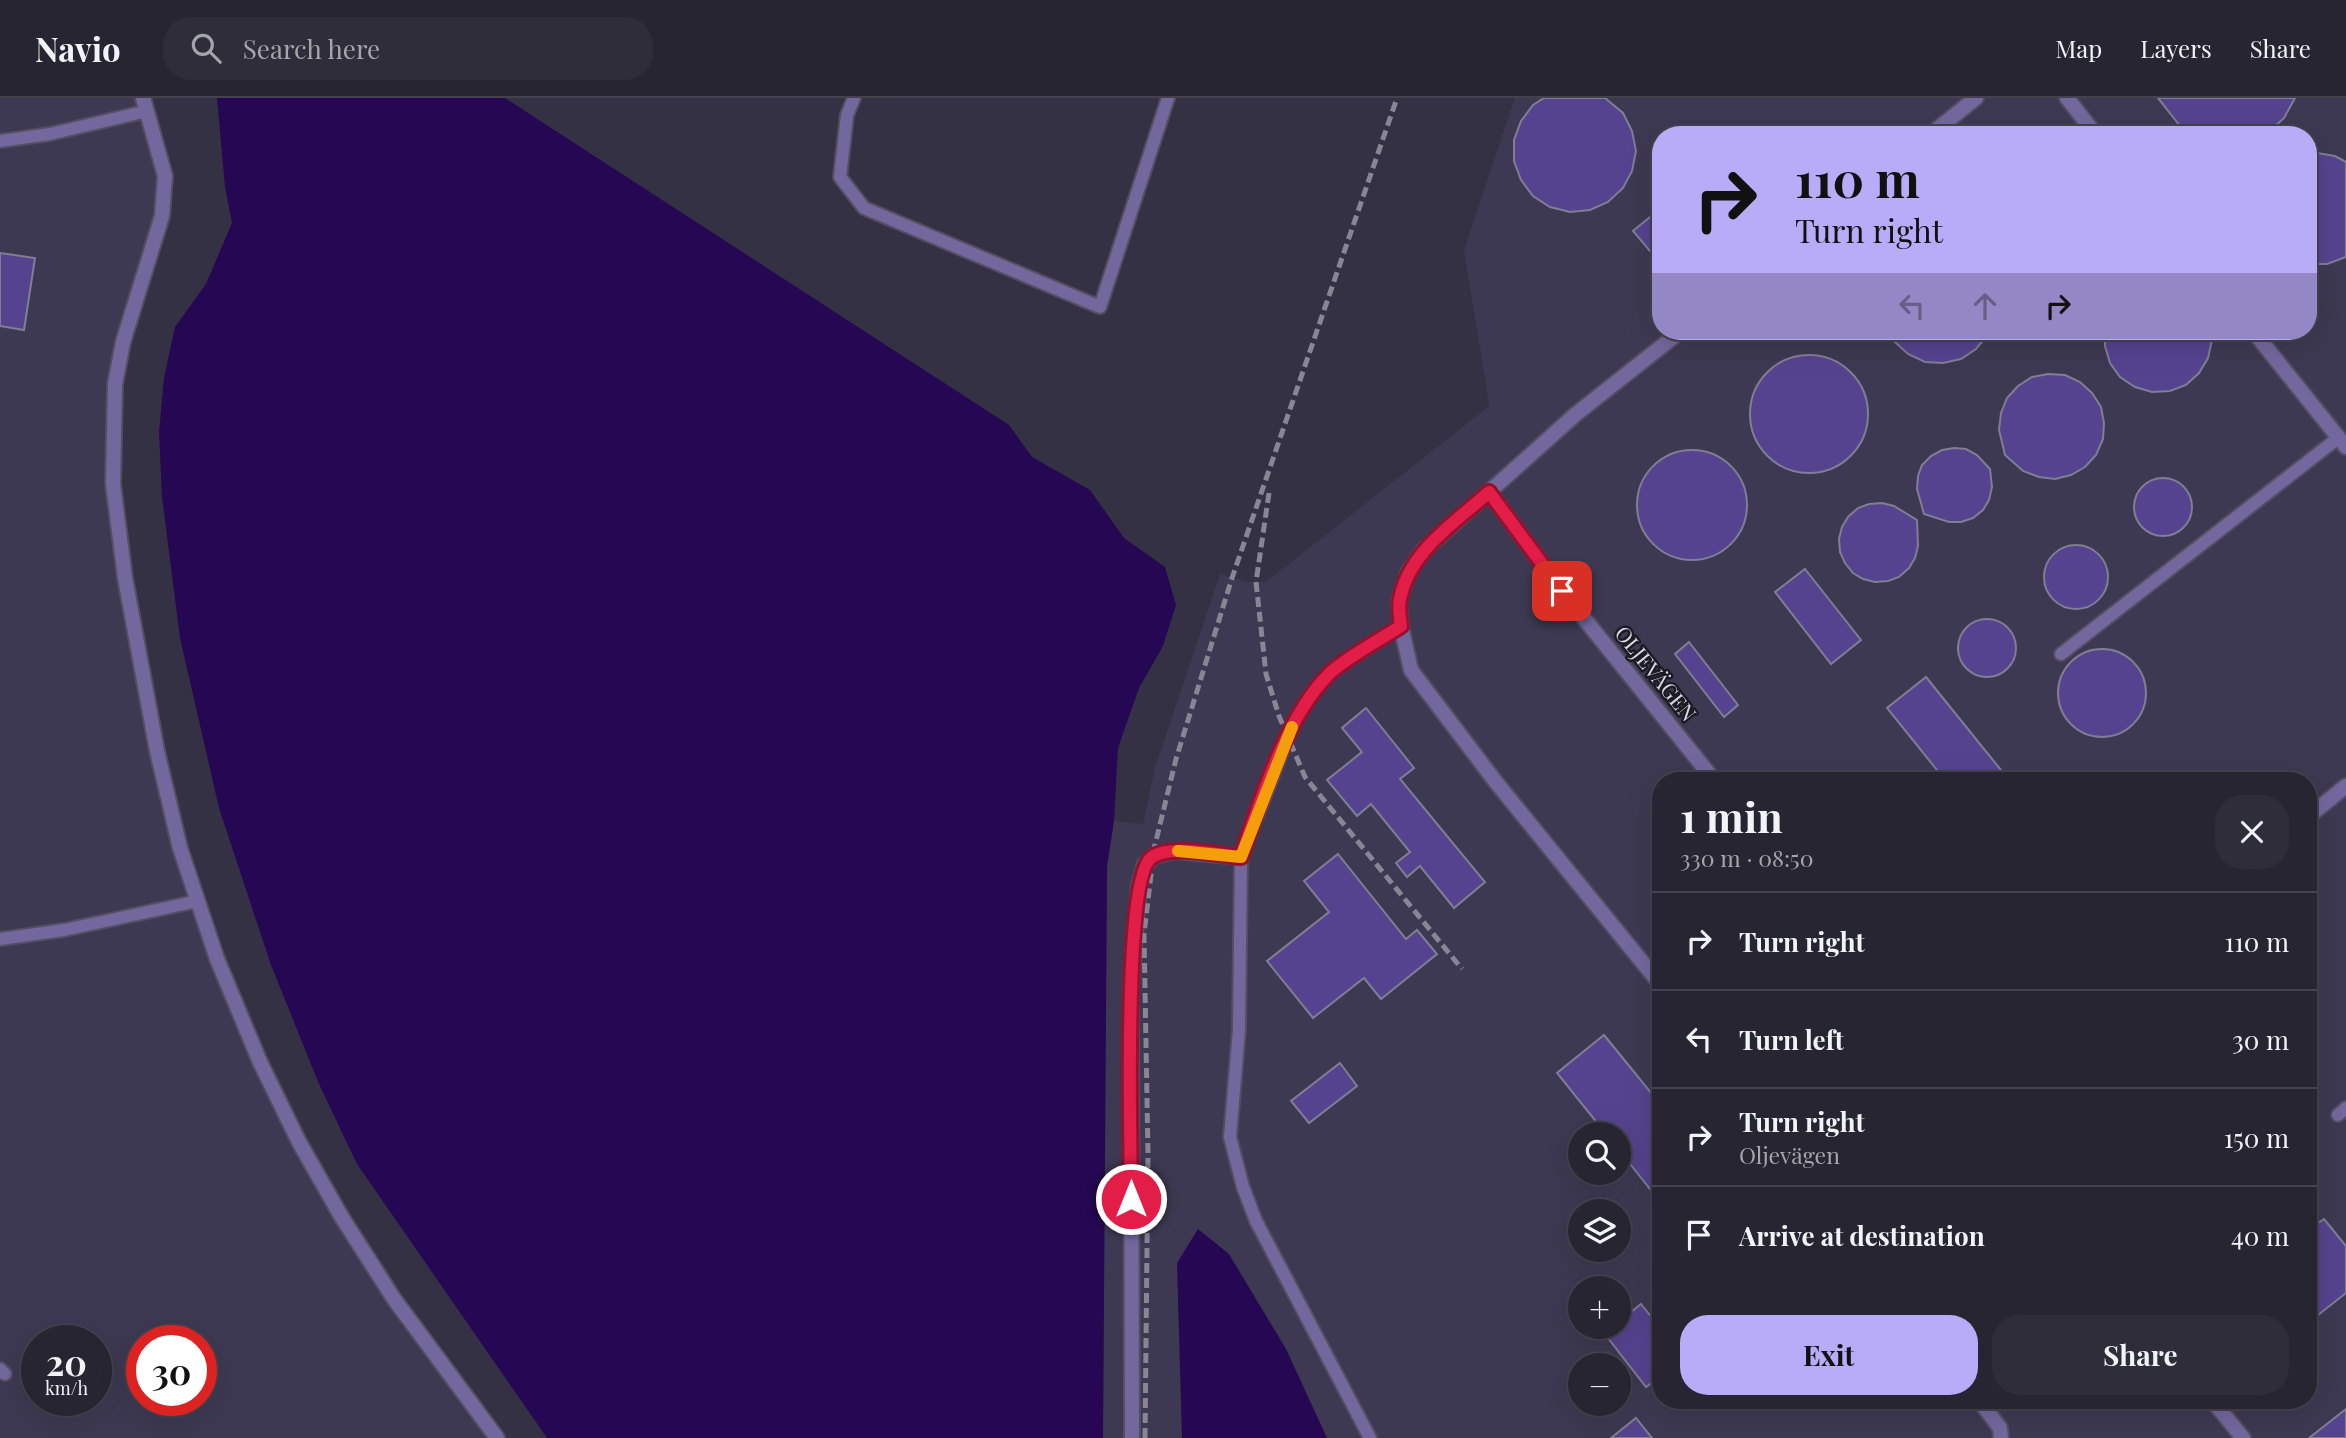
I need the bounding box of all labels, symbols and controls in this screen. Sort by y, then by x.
search box [163,17,653,80]
text: Navio [35,26,121,70]
icon: search [187,29,225,67]
text: Search here [243,31,380,66]
text: Map [2056,32,2102,64]
text: Layers [2140,32,2212,64]
text: Share [2250,32,2311,64]
text: 110 m [1795,145,1920,210]
icon: right [1680,154,1771,245]
text: Turn right [1795,208,1943,251]
icon: left [1893,287,1931,325]
icon: ahead [1966,287,2004,325]
icon: right [2039,287,2077,325]
pin [1532,561,1592,621]
icon: arrive [1543,572,1581,610]
street label: OLJEVÄGEN [1610,619,1704,726]
text: 1 min [1680,788,1783,844]
button: close [2215,795,2289,869]
text: 330 m · 08:50 [1680,842,1813,873]
icon: right [1680,922,1718,960]
text: Turn right [1739,924,1865,959]
text: 110 m [2225,924,2289,959]
icon: left [1680,1020,1718,1058]
text: Turn left [1739,1022,1844,1057]
text: 30 m [2232,1022,2289,1057]
text: Turn right [1739,1104,1865,1139]
icon: right [1680,1118,1718,1156]
text: 150 m [2224,1120,2289,1155]
map controls [1568,1122,1631,1416]
button: search [1568,1122,1631,1185]
text: Oljevägen [1739,1139,1840,1170]
position arrow [1094,1162,1168,1236]
button: layers [1568,1199,1631,1262]
icon: arrive [1680,1216,1718,1254]
text: Arrive at destination [1739,1218,1985,1253]
text: 40 m [2231,1218,2289,1253]
button: + [1568,1276,1631,1339]
button: Exit [1680,1315,1978,1395]
button: Share [1992,1315,2289,1395]
speed limit sign: 30 [126,1325,217,1416]
text: 20 [46,1338,87,1385]
button: − [1568,1353,1631,1416]
text: km/h [45,1376,88,1400]

